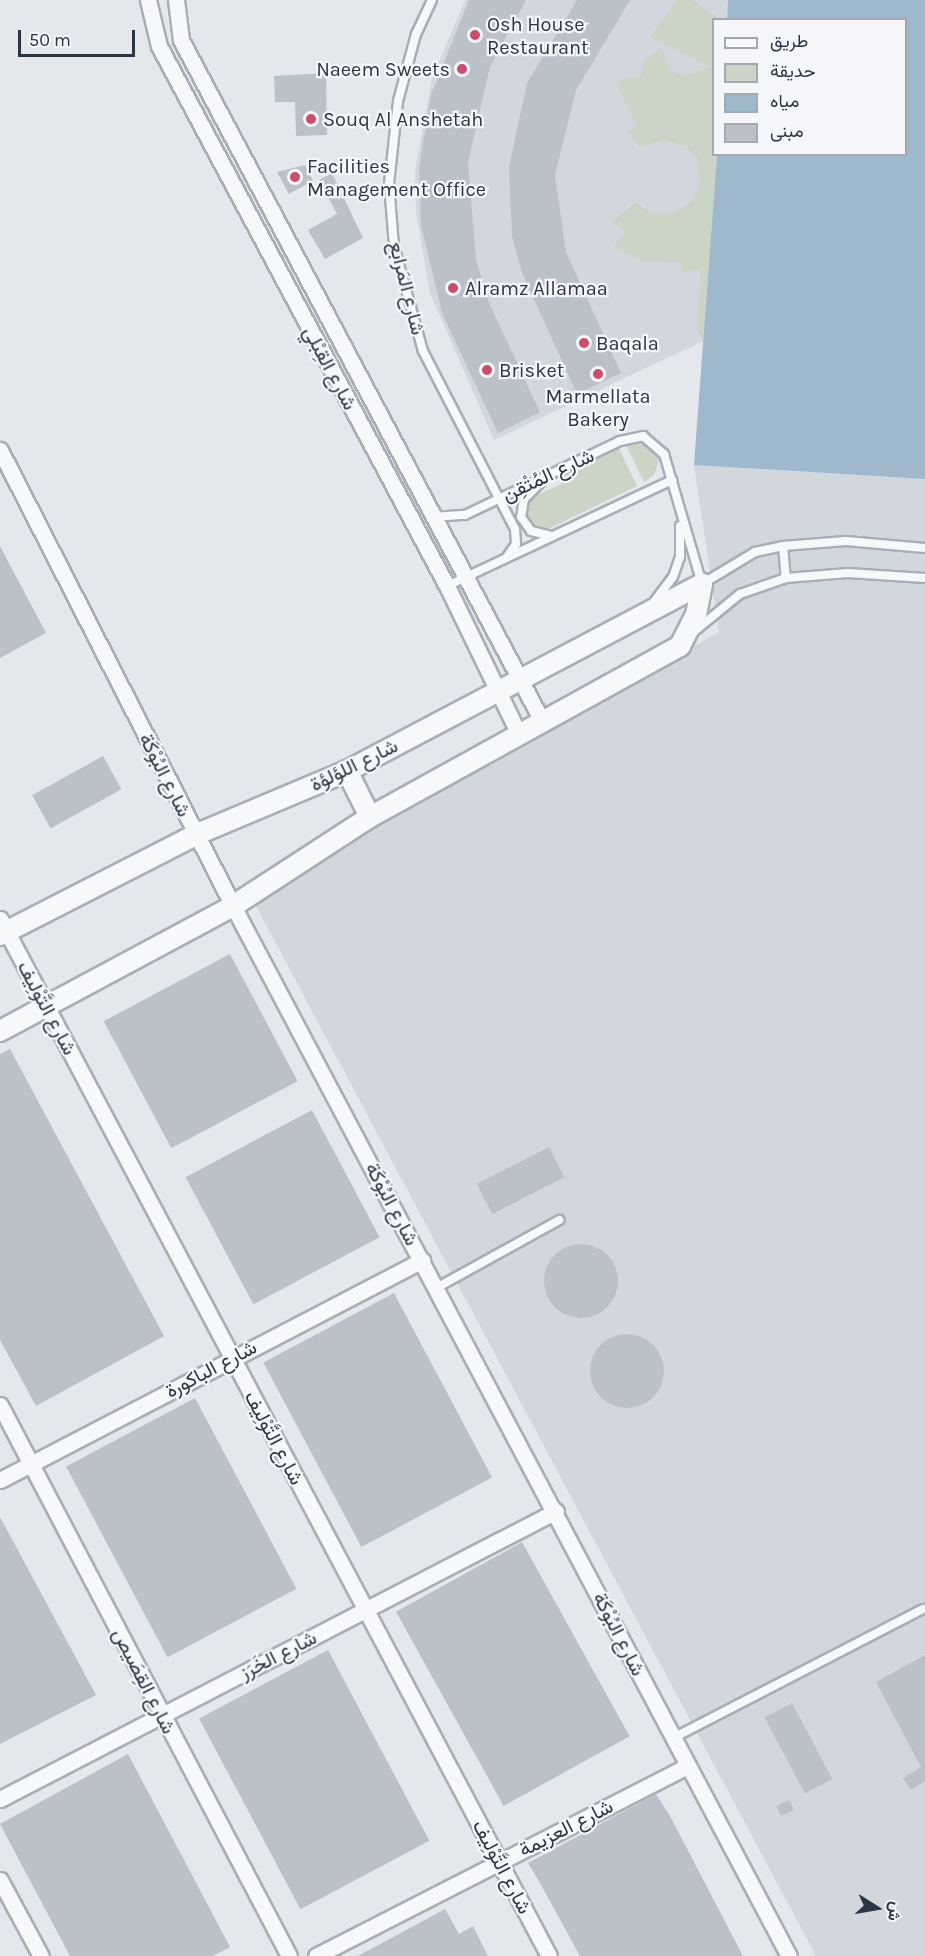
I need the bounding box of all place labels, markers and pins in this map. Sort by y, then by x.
place label: Osh House Restaurant [487,12,588,59]
marker: Osh House Restaurant [468,28,482,42]
place label: Naeem Sweets [316,57,450,81]
marker: Naeem Sweets [455,62,469,76]
place label: Souq Al Anshetah [323,107,483,131]
marker: Souq Al Anshetah [304,112,318,126]
place label: Facilities Management Office [307,154,486,201]
marker: Facilities Management Office [288,170,302,184]
place label: Alramz Allamaa [465,276,608,300]
marker: Alramz Allamaa [446,281,460,295]
place label: Baqala [596,331,659,355]
marker: Baqala [577,336,591,350]
place label: Brisket [499,358,564,382]
marker: Brisket [480,363,494,377]
marker: Marmellata Bakery [591,367,605,381]
place label: Marmellata Bakery [546,384,650,431]

